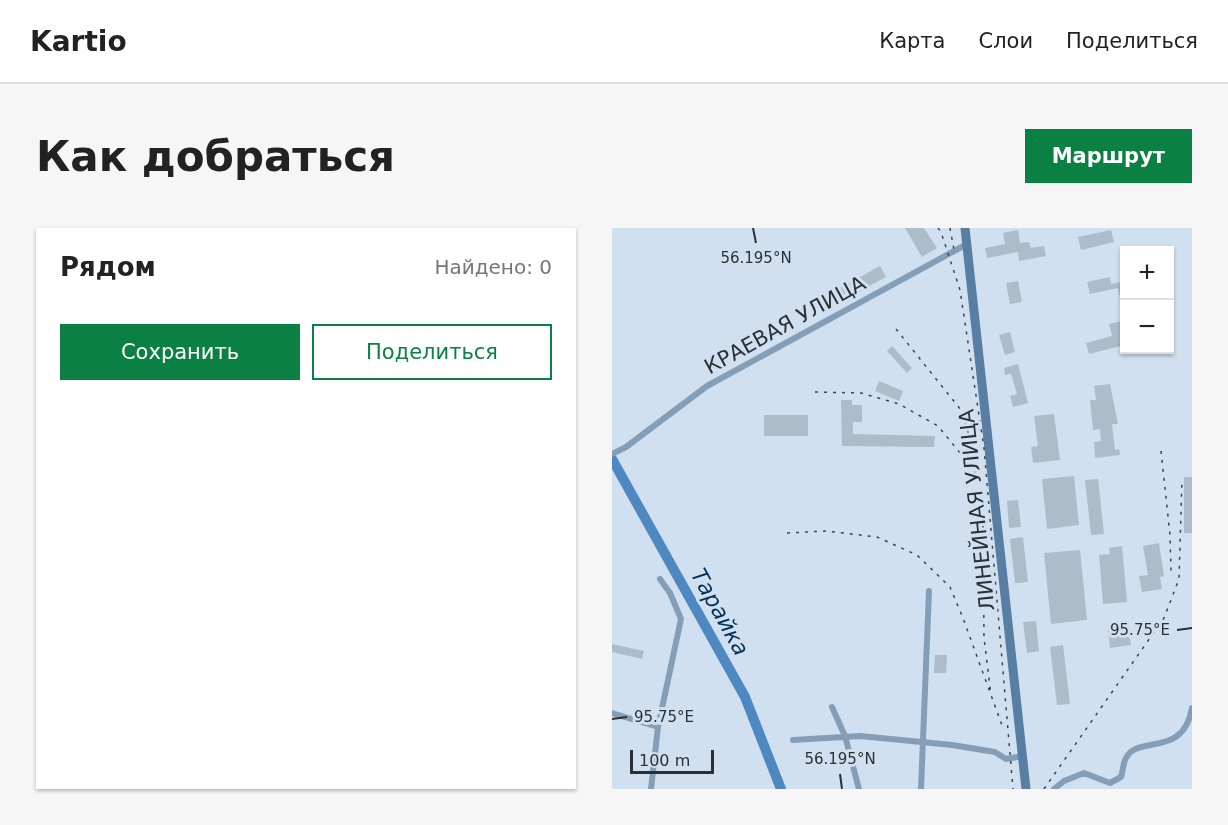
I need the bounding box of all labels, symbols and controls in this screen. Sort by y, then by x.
text: Kartio [30,25,127,58]
text: Карта [879,29,945,53]
text: Слои [978,29,1033,53]
text: Поделиться [1066,29,1198,53]
button: Маршрут [1025,129,1192,183]
text: Как добраться [36,132,395,181]
map controls [1120,246,1174,354]
button: + [1120,246,1174,300]
text: 56.195°N [720,249,792,267]
text: Рядом [60,252,156,282]
text: Найдено: 0 [434,255,552,279]
street label: КРАЕВАЯ УЛИЦА [700,271,870,379]
button: − [1120,300,1174,354]
button: Сохранить [60,324,300,380]
button: Поделиться [312,324,552,380]
street label: ЛИНЕЙНАЯ УЛИЦА [953,407,1000,612]
water label: Тарайка [686,564,754,660]
text: 95.75°E [1110,621,1170,639]
text: 95.75°E [634,708,694,726]
scale bar [630,747,714,774]
text: 56.195°N [804,750,876,768]
text: 100 m [639,751,690,770]

